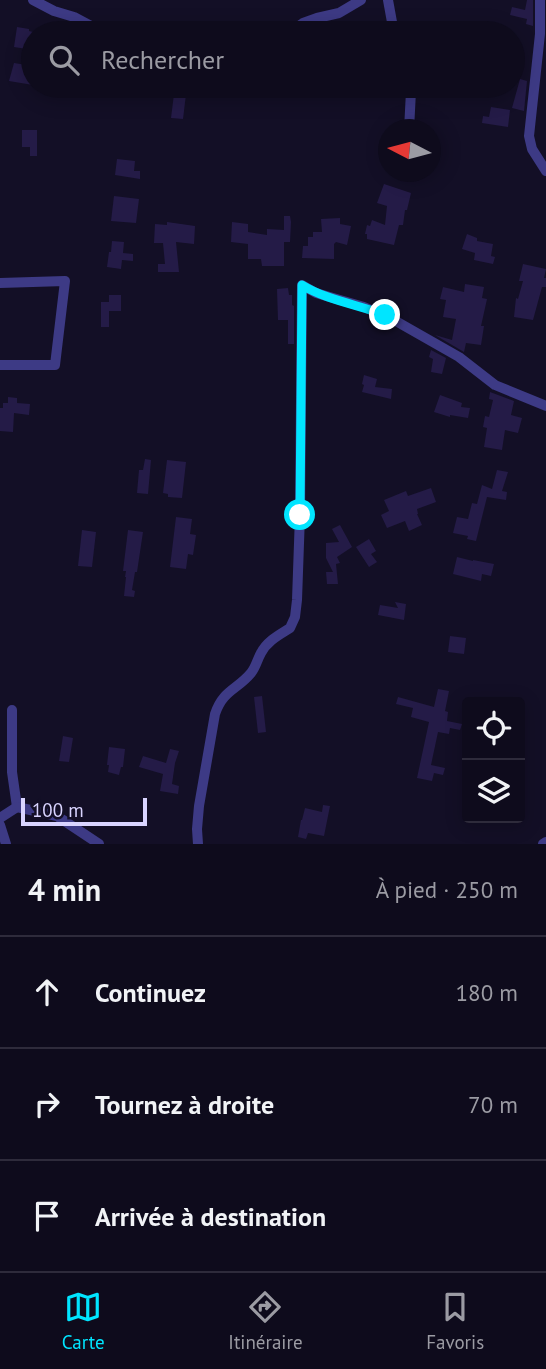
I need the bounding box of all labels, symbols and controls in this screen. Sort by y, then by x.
search box [21,21,525,98]
icon: search [45,41,83,79]
text: Rechercher [101,43,224,76]
north arrow [378,119,441,182]
route end [369,299,400,330]
route start [284,499,315,530]
map controls [462,697,525,823]
button: locate [462,697,525,760]
button: layers [462,760,525,823]
scale bar [21,795,147,827]
text: 100 m [32,798,84,822]
text: 4 min [28,870,101,909]
text: À pied · 250 m [376,875,518,904]
icon: ahead [28,973,66,1011]
text: Continuez [95,976,206,1009]
text: 180 m [456,978,518,1007]
icon: right [28,1085,66,1123]
text: Tournez à droite [95,1088,274,1121]
text: 70 m [468,1090,518,1119]
icon: arrive [28,1197,66,1235]
text: Arrivée à destination [95,1200,326,1233]
tab: Carte [62,1288,105,1354]
tab: Itinéraire [228,1288,303,1354]
tab: Favoris [426,1288,484,1354]

